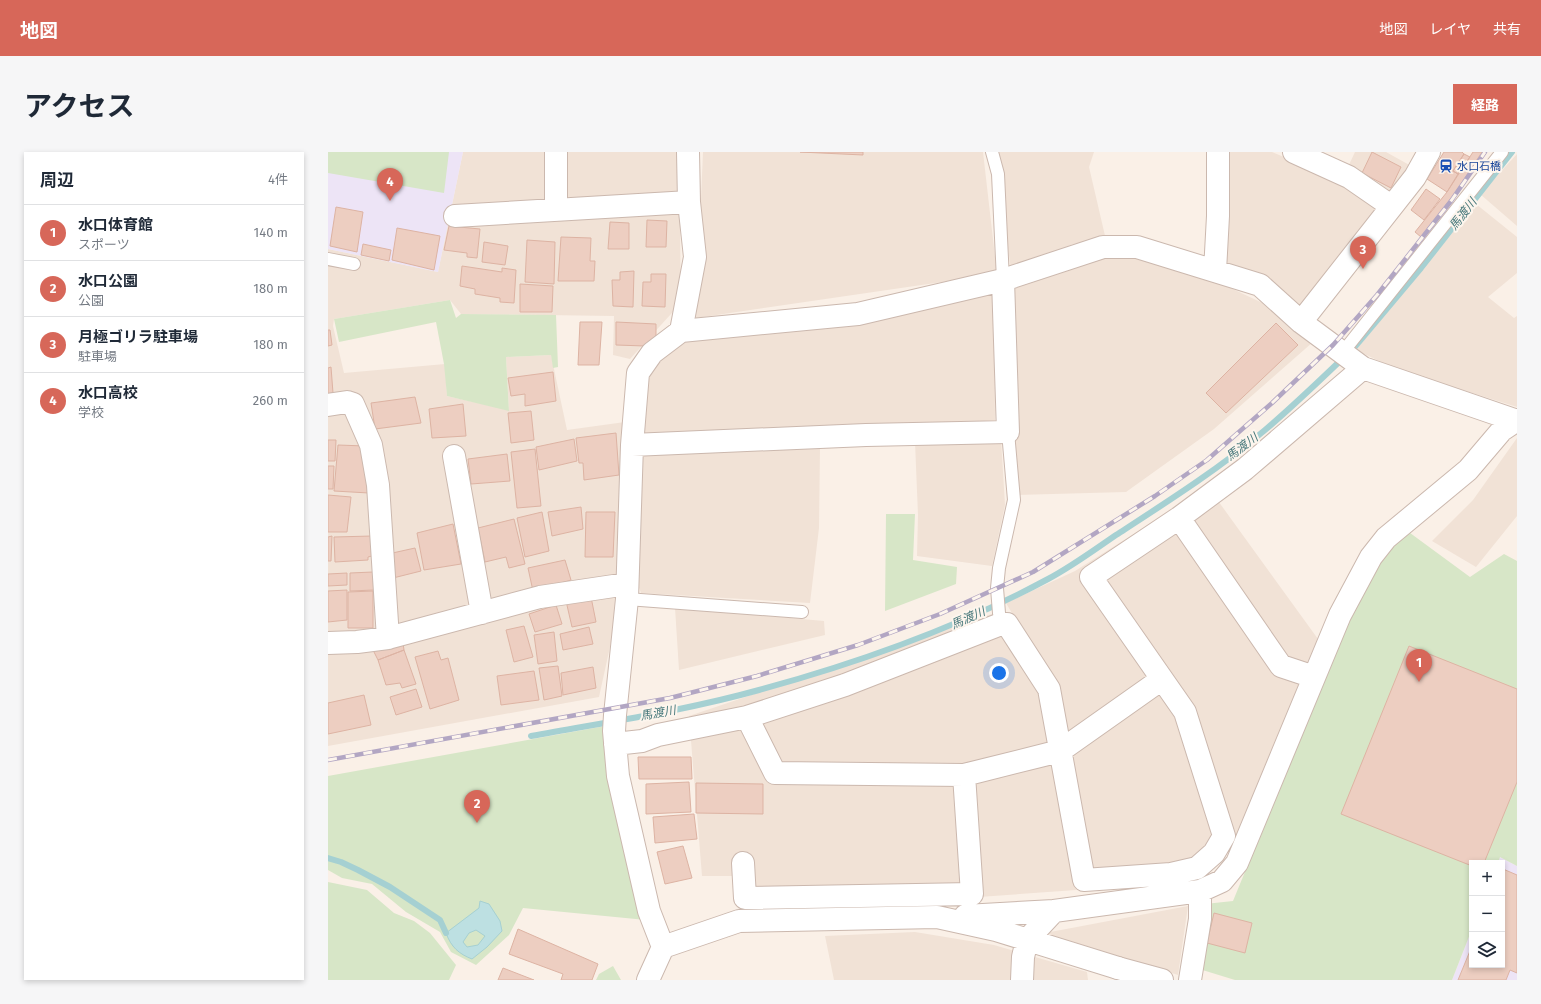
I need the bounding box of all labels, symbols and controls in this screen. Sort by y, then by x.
text: 地図 [20,19,58,42]
text: 地図 [1379,21,1407,38]
text: レイヤ [1429,21,1471,38]
text: 共有 [1493,21,1521,38]
button: 経路 [1453,84,1517,124]
text: アクセス [24,90,135,123]
station icon: 水口石橋 [1438,158,1454,174]
place label: 水口石橋 [1457,160,1501,173]
pin: 4 [377,168,403,201]
text: 周辺 [40,170,74,191]
text: 4件 [268,172,288,187]
water label: 馬渡川 [1446,194,1481,232]
text: 水口体育館 [78,216,153,234]
text: 1 [50,225,56,240]
text: 140 m [254,225,288,240]
pin: 3 [1350,236,1376,269]
text: スポーツ [78,237,130,252]
text: 水口公園 [78,272,138,290]
text: 2 [50,281,56,296]
text: 180 m [253,281,288,296]
text: 公園 [78,293,104,308]
text: 月極ゴリラ駐車場 [78,328,198,346]
text: 3 [50,337,56,352]
text: 180 m [253,337,288,352]
text: 駐車場 [78,349,117,364]
text: 水口高校 [78,384,138,402]
text: 4 [49,393,57,408]
text: 260 m [253,393,288,408]
text: 学校 [78,405,104,420]
water label: 馬渡川 [1223,429,1262,463]
water label: 馬渡川 [949,603,989,632]
pin: 1 [1406,649,1432,682]
your location [989,663,1009,683]
water label: 馬渡川 [639,703,679,723]
pin: 2 [464,790,490,823]
map controls [1469,860,1505,968]
button: + [1469,860,1505,896]
button: − [1469,896,1505,932]
button: layers [1469,932,1505,968]

